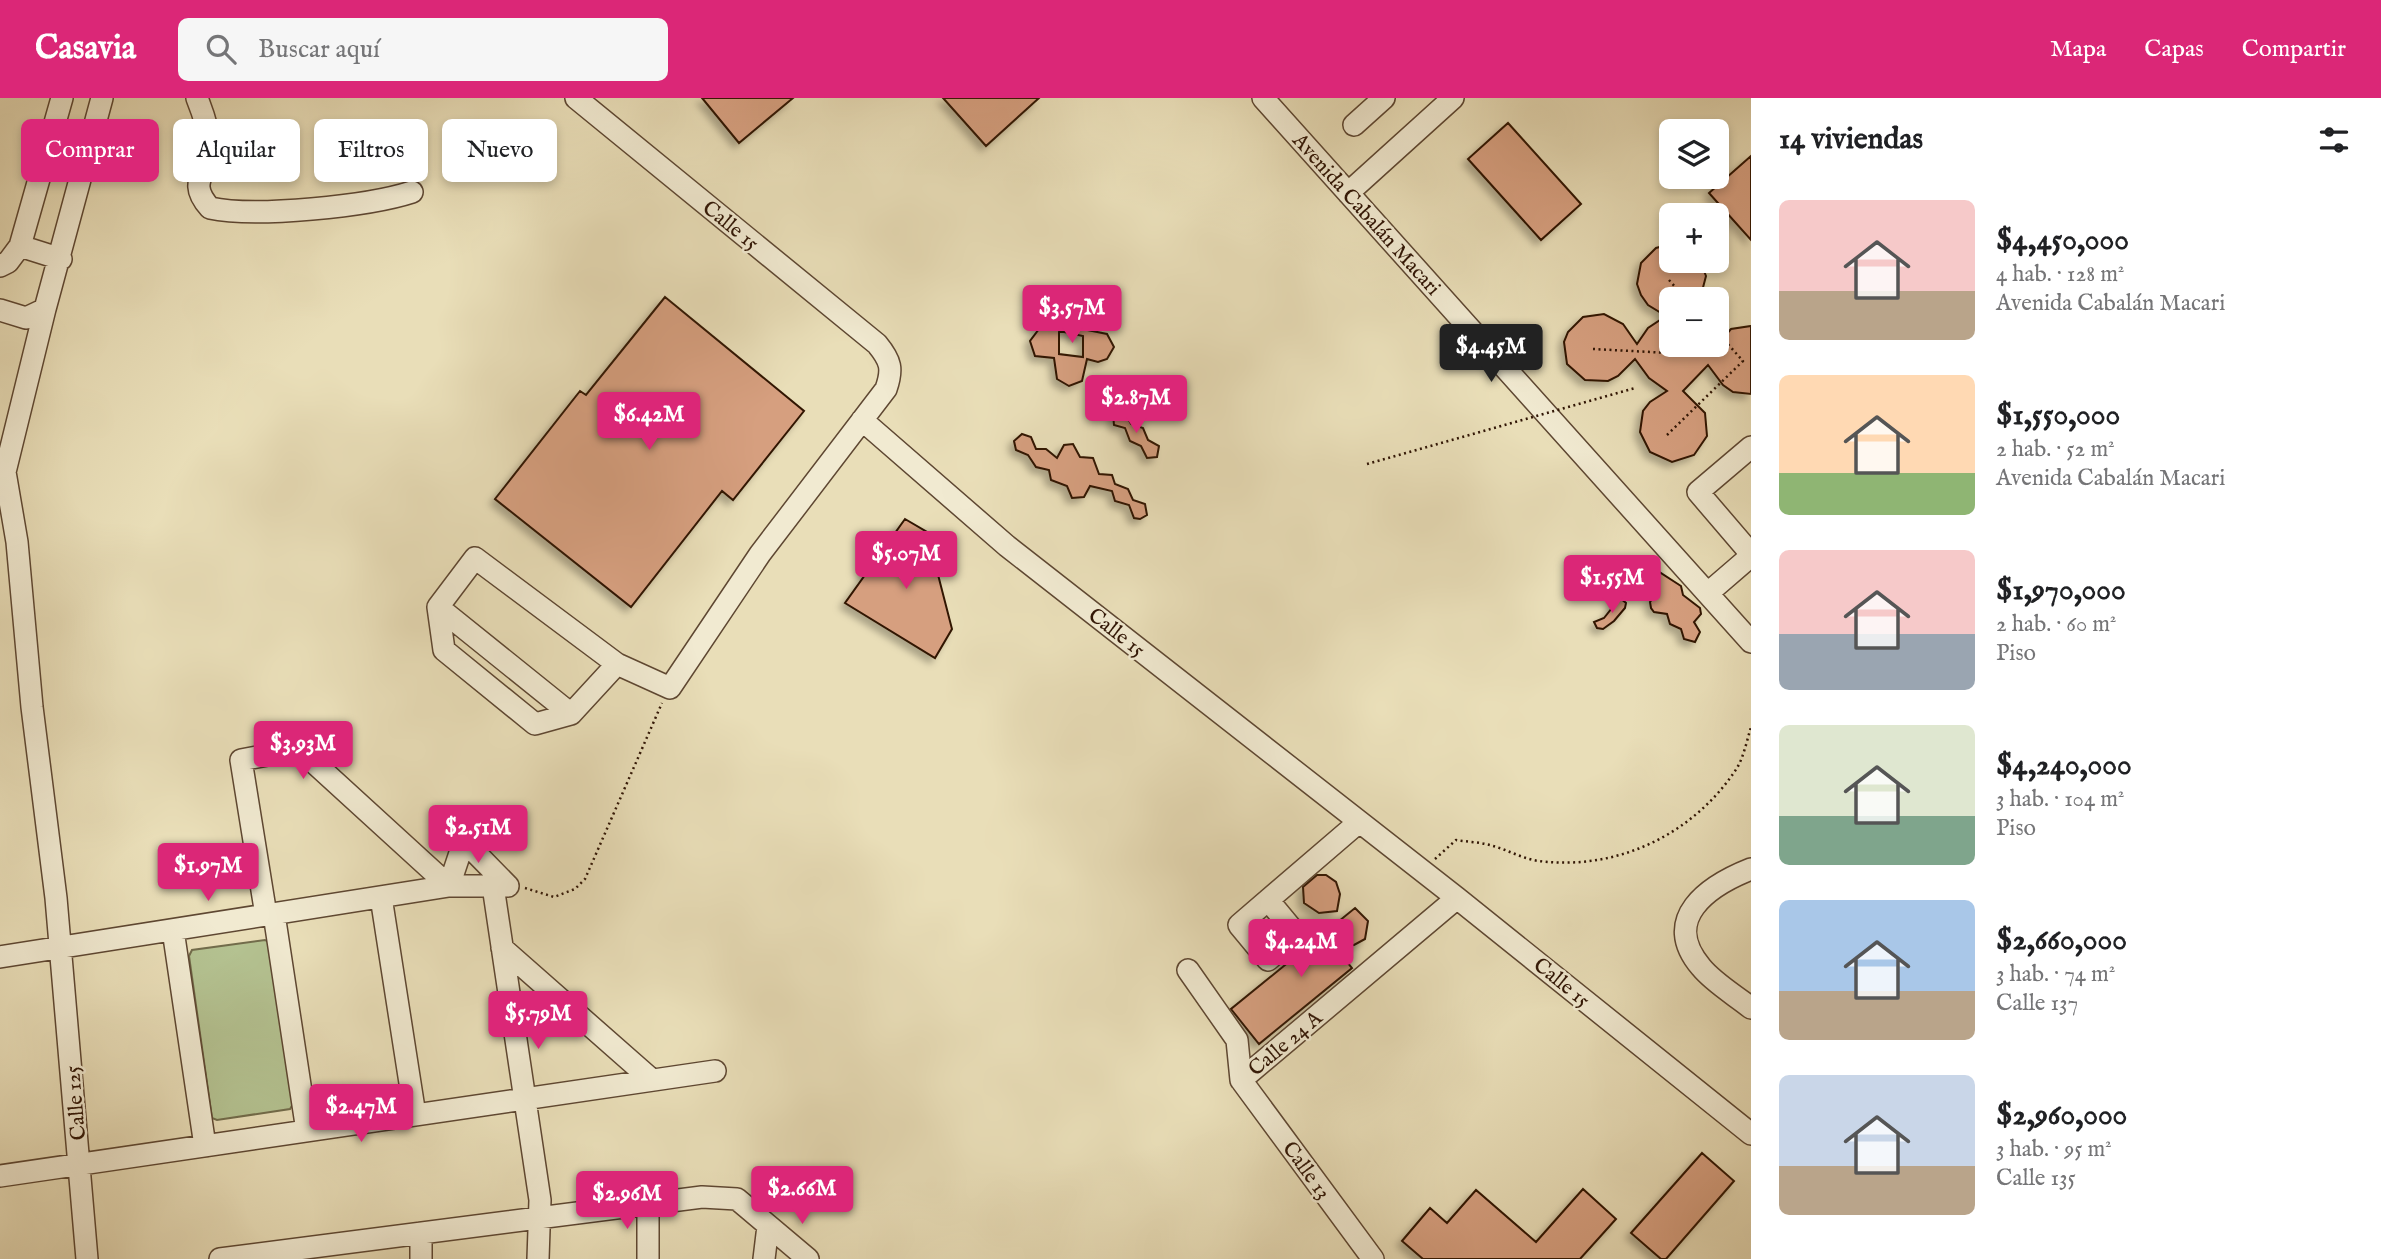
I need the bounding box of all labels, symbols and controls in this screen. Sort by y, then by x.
search box [178,18,668,81]
text: Casavia [35,28,136,70]
icon: search [202,30,240,68]
text: Buscar aquí [258,33,380,66]
text: Mapa [2050,34,2106,65]
text: Capas [2144,34,2204,65]
text: Compartir [2242,34,2346,65]
chip: Comprar [21,119,159,182]
chip: Alquilar [173,119,300,182]
chip: Filtros [314,119,428,182]
chip: Nuevo [442,119,557,182]
map controls [1659,119,1729,357]
button: layers [1659,119,1729,189]
text: 14 viviendas [1779,121,1923,159]
icon: filters [2315,121,2353,159]
street label: Avenida Cabalán Macari [1285,127,1446,302]
street label: Calle 15 [696,195,764,257]
button: + [1659,203,1729,273]
text: $4,450,000 [1996,222,2129,260]
icon: home [1835,228,1919,312]
text: 4 hab. · 128 m² [1996,260,2124,289]
pin: $3.57M [1015,286,1129,345]
button: − [1659,287,1729,357]
text: Avenida Cabalán Macari [1996,289,2225,318]
text: $3.57M [1039,293,1105,322]
pin: $4.45M [1434,324,1548,384]
text: $4.45M [1456,332,1526,361]
pin: $2.87M [1079,376,1193,435]
text: $2.87M [1101,383,1171,412]
pin: $6.42M [592,392,706,452]
text: $1,550,000 [1996,397,2120,435]
text: $6.42M [613,400,685,429]
icon: home [1835,403,1919,487]
text: 2 hab. · 52 m² [1996,435,2115,464]
text: Avenida Cabalán Macari [1996,464,2225,493]
pin: $5.07M [849,532,963,591]
text: $5.07M [871,539,941,568]
pin: $1.55M [1555,556,1669,615]
text: $1.55M [1580,563,1644,592]
text: $1,970,000 [1996,572,2126,610]
icon: home [1835,578,1919,662]
street label: Calle 15 [1082,602,1150,664]
text: 2 hab. · 60 m² [1996,610,2117,639]
text: Piso [1996,639,2036,668]
pin: $3.93M [246,722,360,781]
text: $3.93M [270,729,336,758]
text: $4,240,000 [1996,747,2132,785]
icon: home [1835,753,1919,837]
text: 3 hab. · 104 m² [1996,785,2124,814]
pin: $2.51M [421,806,535,865]
text: $2.51M [445,813,512,842]
text: Piso [1996,814,2036,843]
pin: $1.97M [151,844,265,903]
text: $1.97M [174,851,242,880]
pin: $4.24M [1244,920,1358,979]
text: $2,660,000 [1996,922,2127,960]
text: $4.24M [1264,927,1338,956]
icon: home [1835,928,1919,1012]
street label: Calle 15 [1527,952,1595,1014]
text: 3 hab. · 74 m² [1996,960,2115,989]
text: Calle 137 [1996,989,2078,1018]
pin: $5.79M [481,992,595,1051]
text: $5.79M [504,999,572,1028]
street label: Calle 24 A [1243,1005,1329,1083]
street label: Calle 125 [60,1064,93,1141]
pin: $2.47M [304,1084,418,1144]
text: $2.47M [325,1092,397,1121]
text: $2,960,000 [1996,1097,2127,1135]
icon: home [1835,1103,1919,1187]
text: 3 hab. · 95 m² [1996,1135,2112,1164]
street label: Calle 13 [1276,1136,1336,1205]
text: Calle 135 [1996,1164,2076,1193]
pin: $2.66M [745,1166,859,1226]
pin: $2.96M [570,1172,684,1231]
text: $2.66M [767,1174,837,1203]
text: $2.96M [592,1179,662,1208]

